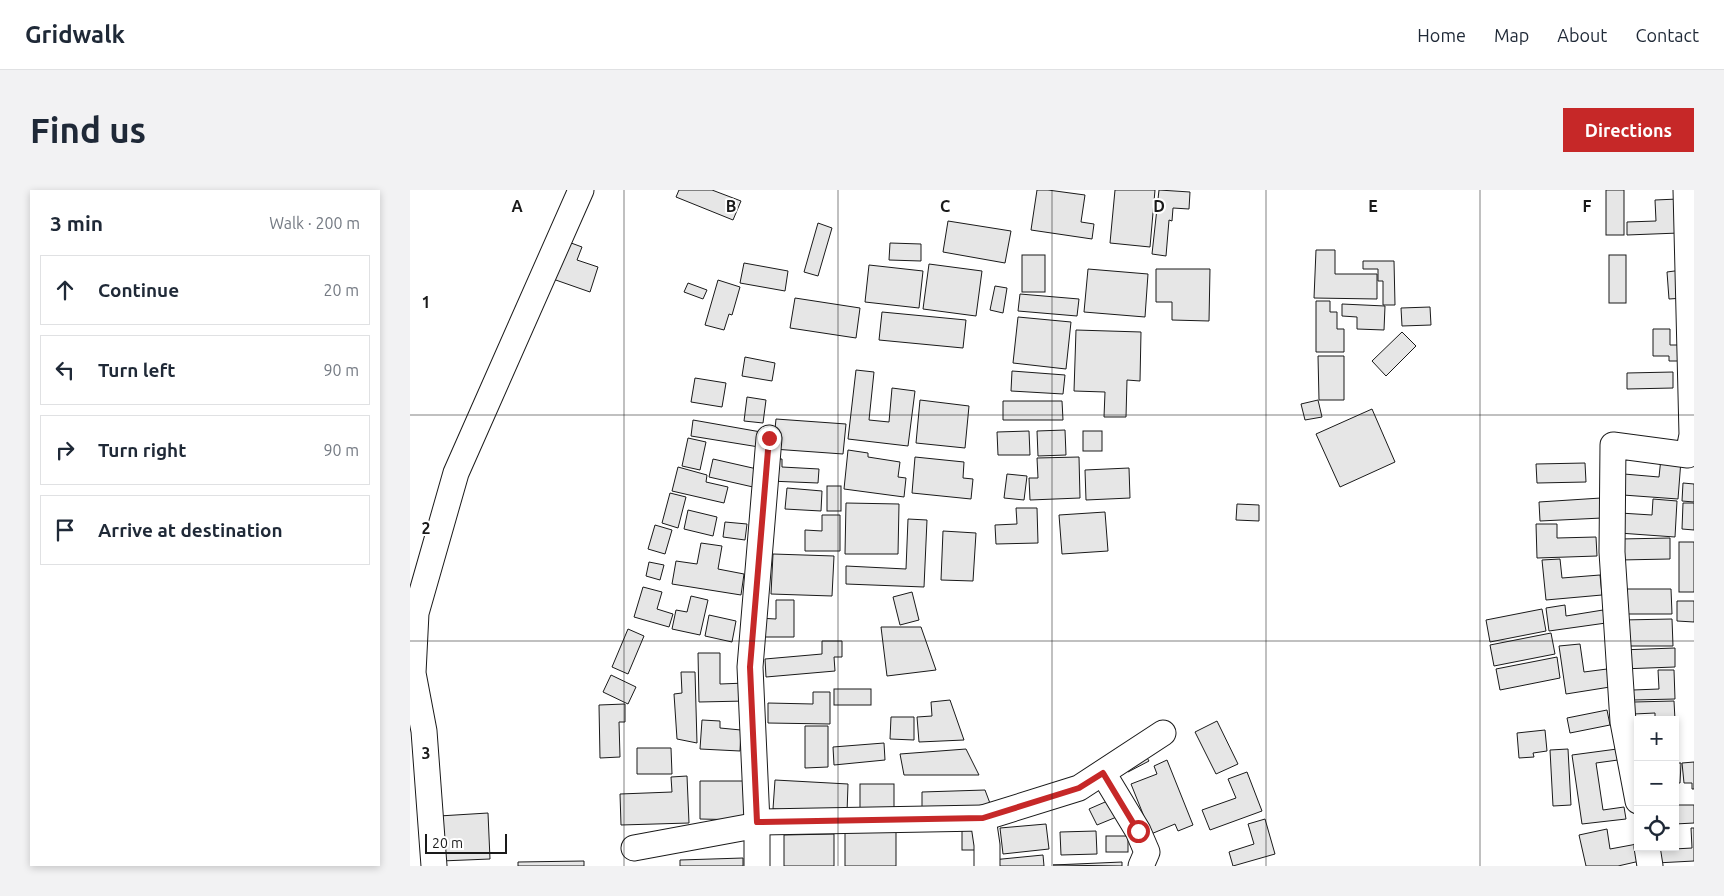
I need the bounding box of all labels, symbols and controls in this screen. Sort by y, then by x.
text: Gridwalk [25,21,125,48]
text: Home [1417,25,1466,45]
text: Map [1494,25,1529,45]
text: About [1557,25,1607,45]
text: Contact [1635,25,1699,45]
button: Directions [1563,108,1694,152]
text: Find us [30,110,146,150]
text: A [511,197,523,215]
text: B [726,197,736,215]
text: C [940,197,950,215]
text: D [1153,197,1165,215]
text: E [1368,197,1378,215]
text: F [1583,197,1592,215]
text: 3 min [50,211,103,235]
text: Walk · 200 m [269,214,360,232]
icon: ahead [51,276,79,304]
text: Continue [98,279,179,301]
text: 20 m [323,281,359,299]
text: 1 [421,293,431,311]
icon: left [51,356,79,384]
text: Turn left [98,359,176,381]
text: 90 m [323,361,359,379]
route end [758,427,781,450]
icon: right [51,436,79,464]
text: Turn right [98,439,186,461]
text: 90 m [323,441,359,459]
icon: arrive [51,516,79,544]
text: Arrive at destination [98,519,283,541]
text: 2 [421,519,431,537]
map controls [1634,716,1679,851]
button: + [1634,716,1679,761]
text: 3 [421,744,431,762]
button: − [1634,761,1679,806]
button: locate [1634,806,1679,851]
route start [1127,820,1150,843]
scale bar [425,831,508,854]
text: 20 m [432,835,463,851]

